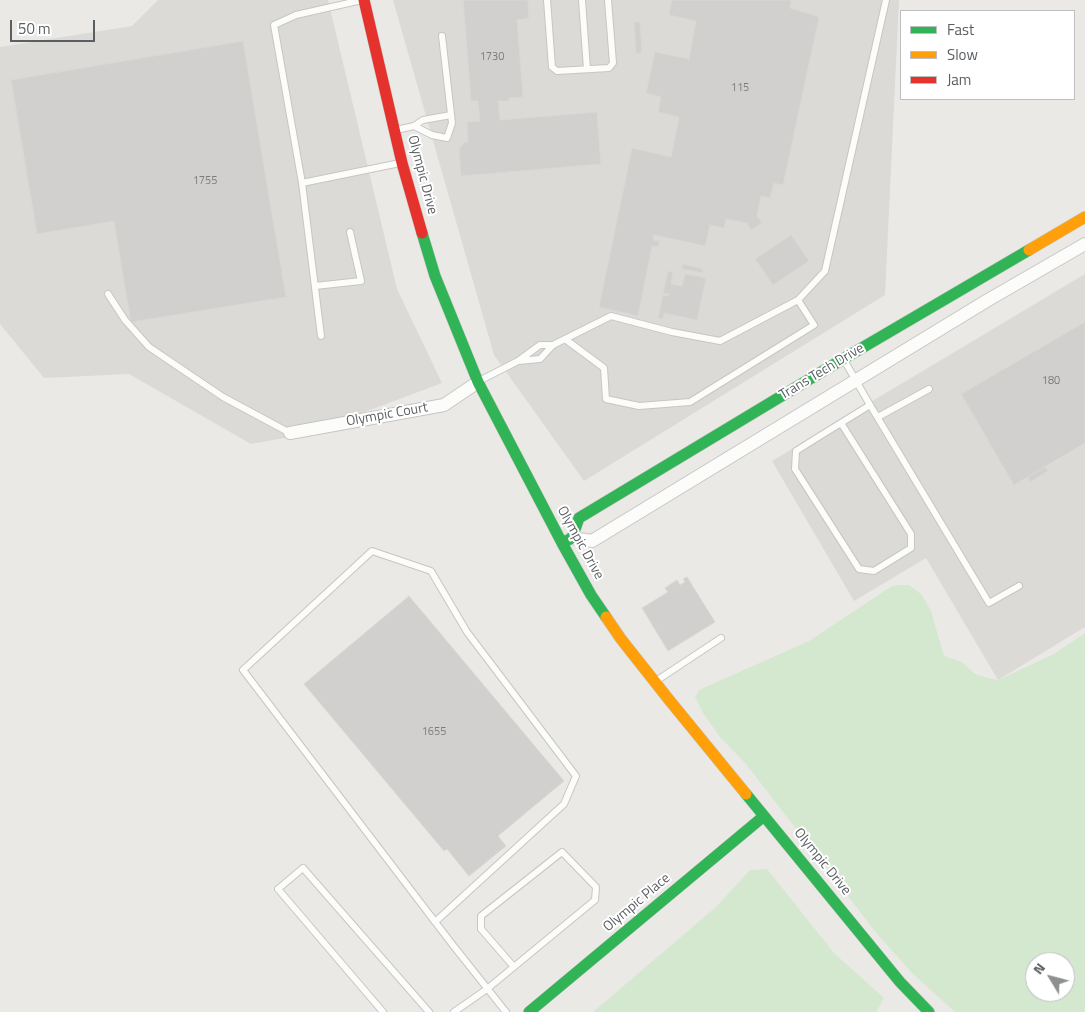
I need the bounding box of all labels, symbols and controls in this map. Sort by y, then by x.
scale bar [12,10,98,42]
legend [900,10,1075,100]
text: 50 m [18,17,51,40]
text: Fast [947,18,974,41]
text: Slow [947,43,978,66]
house number: 1730 [480,50,504,64]
text: Jam [947,68,971,91]
house number: 115 [731,81,749,95]
street label: Olympic Drive [403,134,441,216]
house number: 1755 [193,174,217,188]
street label: Trans Tech Drive [777,340,867,404]
house number: 180 [1042,374,1060,388]
street label: Olympic Court [345,400,429,430]
street label: Olympic Drive [553,503,607,583]
house number: 1655 [422,725,446,739]
street label: Olympic Drive [790,825,854,899]
street label: Olympic Place [600,870,674,936]
north arrow [1025,952,1075,1002]
text: N [1027,958,1050,978]

